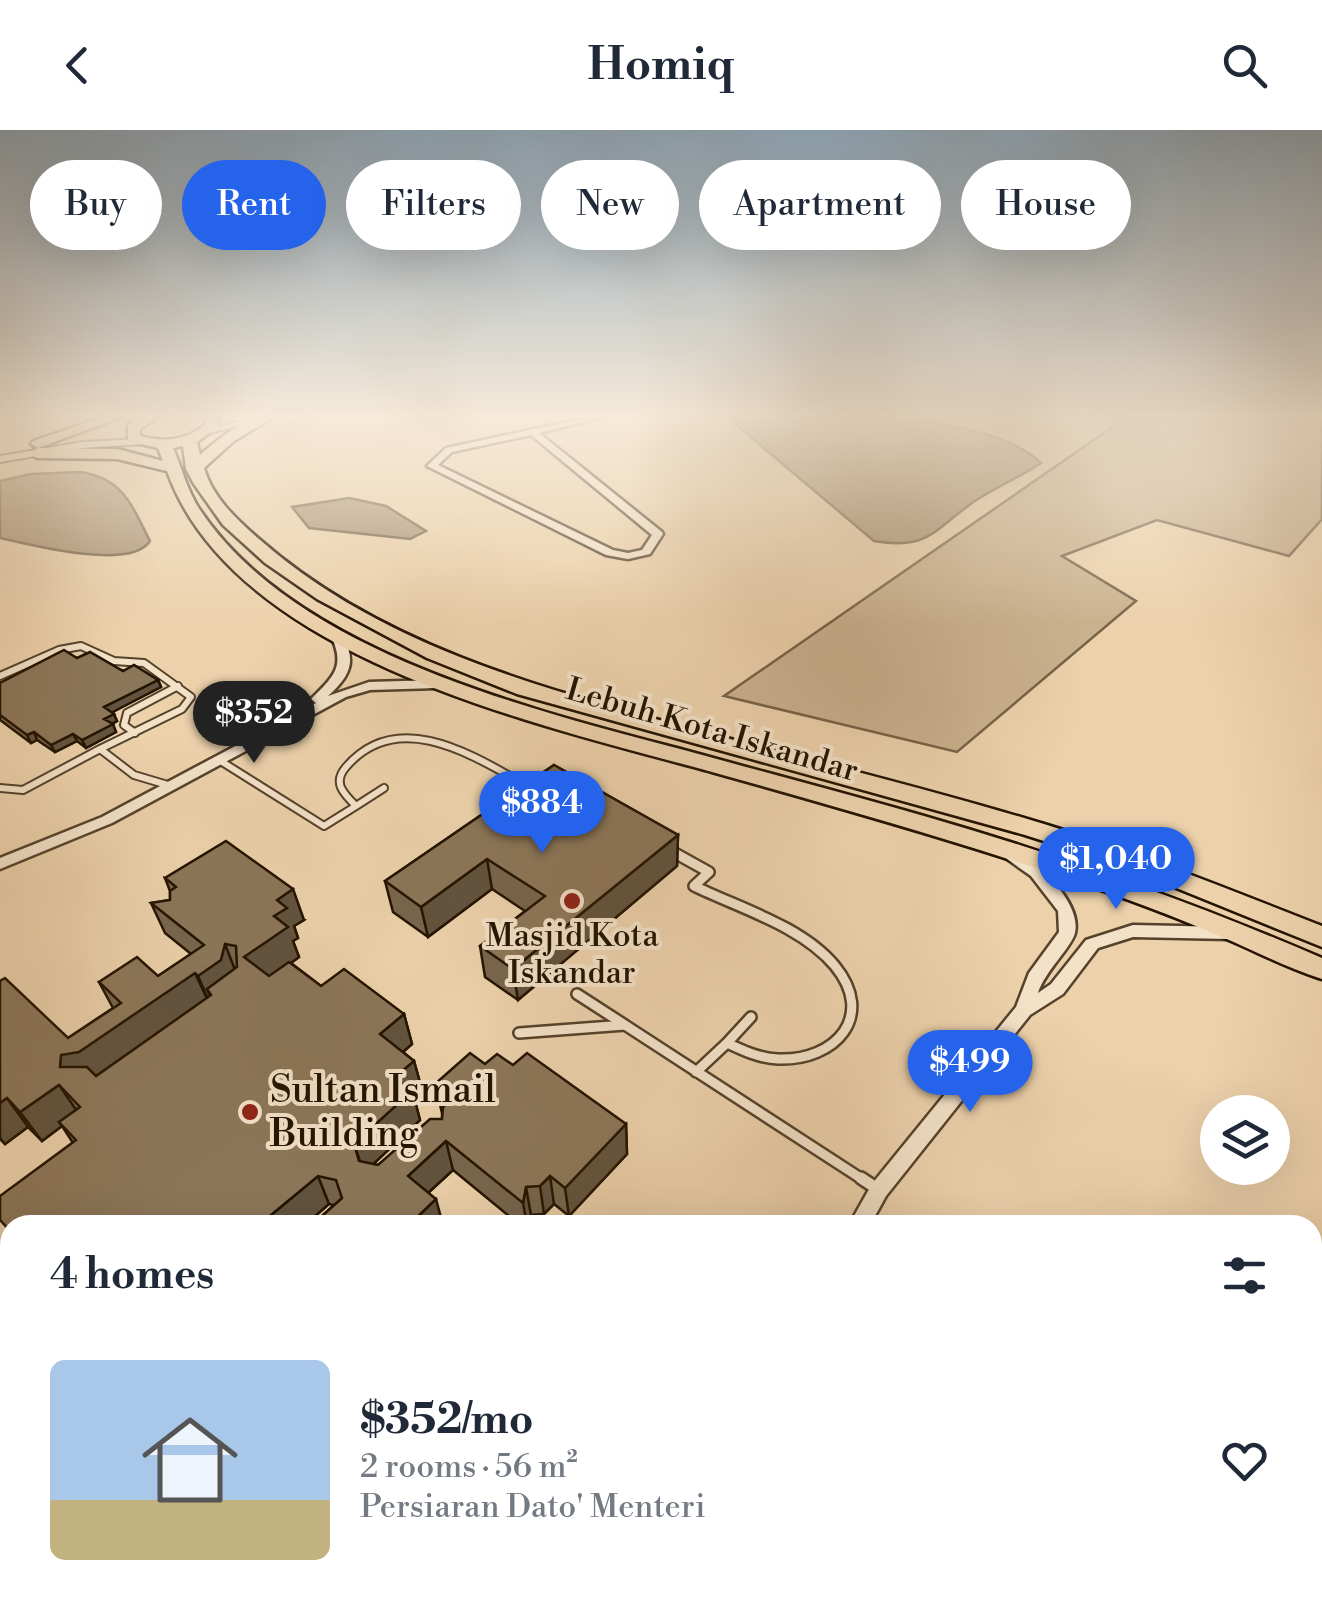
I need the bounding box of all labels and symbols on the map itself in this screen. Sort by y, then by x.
street label: Lebuh Kota Iskandar [561,669,863,791]
pin: $352 [195,681,313,766]
pin: $884 [483,771,601,856]
pin: $1,040 [1035,827,1197,912]
marker: Masjid Kota Iskandar [561,890,583,912]
place label: Masjid Kota Iskandar [485,916,659,993]
pin: $499 [911,1030,1029,1115]
place label: Sultan Ismail Building [269,1067,496,1158]
marker: Sultan Ismail Building [239,1101,261,1123]

